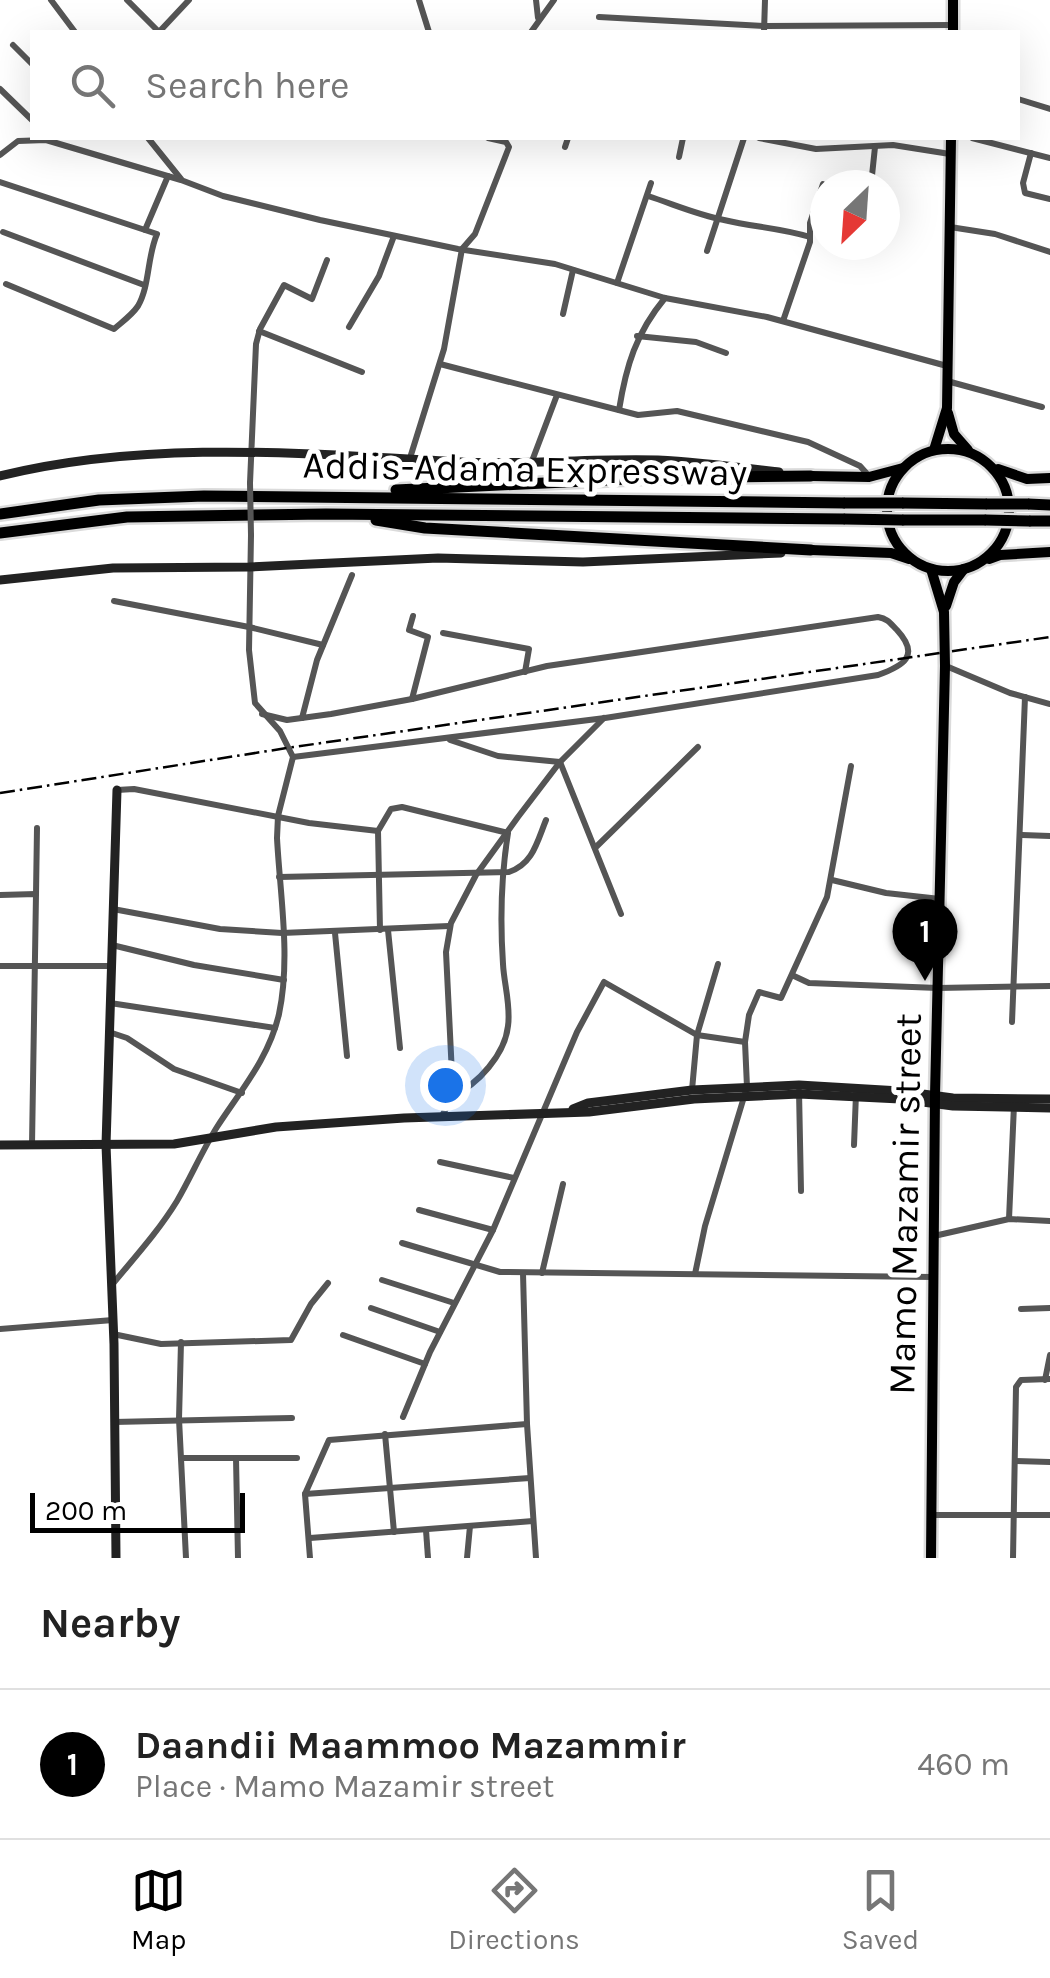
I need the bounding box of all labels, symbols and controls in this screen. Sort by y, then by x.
search box [30,30,1020,140]
icon: search [65,58,120,113]
text: Search here [145,63,349,108]
north arrow [810,170,900,260]
street label: Addis-Adama Expressway [302,443,748,495]
pin: 1 [892,898,958,981]
street label: Mamo Mazamir street [879,1013,931,1395]
your location [420,1060,471,1111]
scale bar [30,1488,245,1532]
text: 200 m [45,1494,127,1527]
text: Nearby [40,1598,180,1648]
text: Daandii Maammoo Mazammir [135,1723,686,1768]
text: 1 [67,1746,78,1783]
text: 460 m [917,1746,1010,1783]
text: Place · Mamo Mazamir street [135,1768,554,1805]
tab: Map [131,1863,186,1956]
tab: Directions [448,1863,580,1956]
tab: Saved [842,1863,919,1956]

